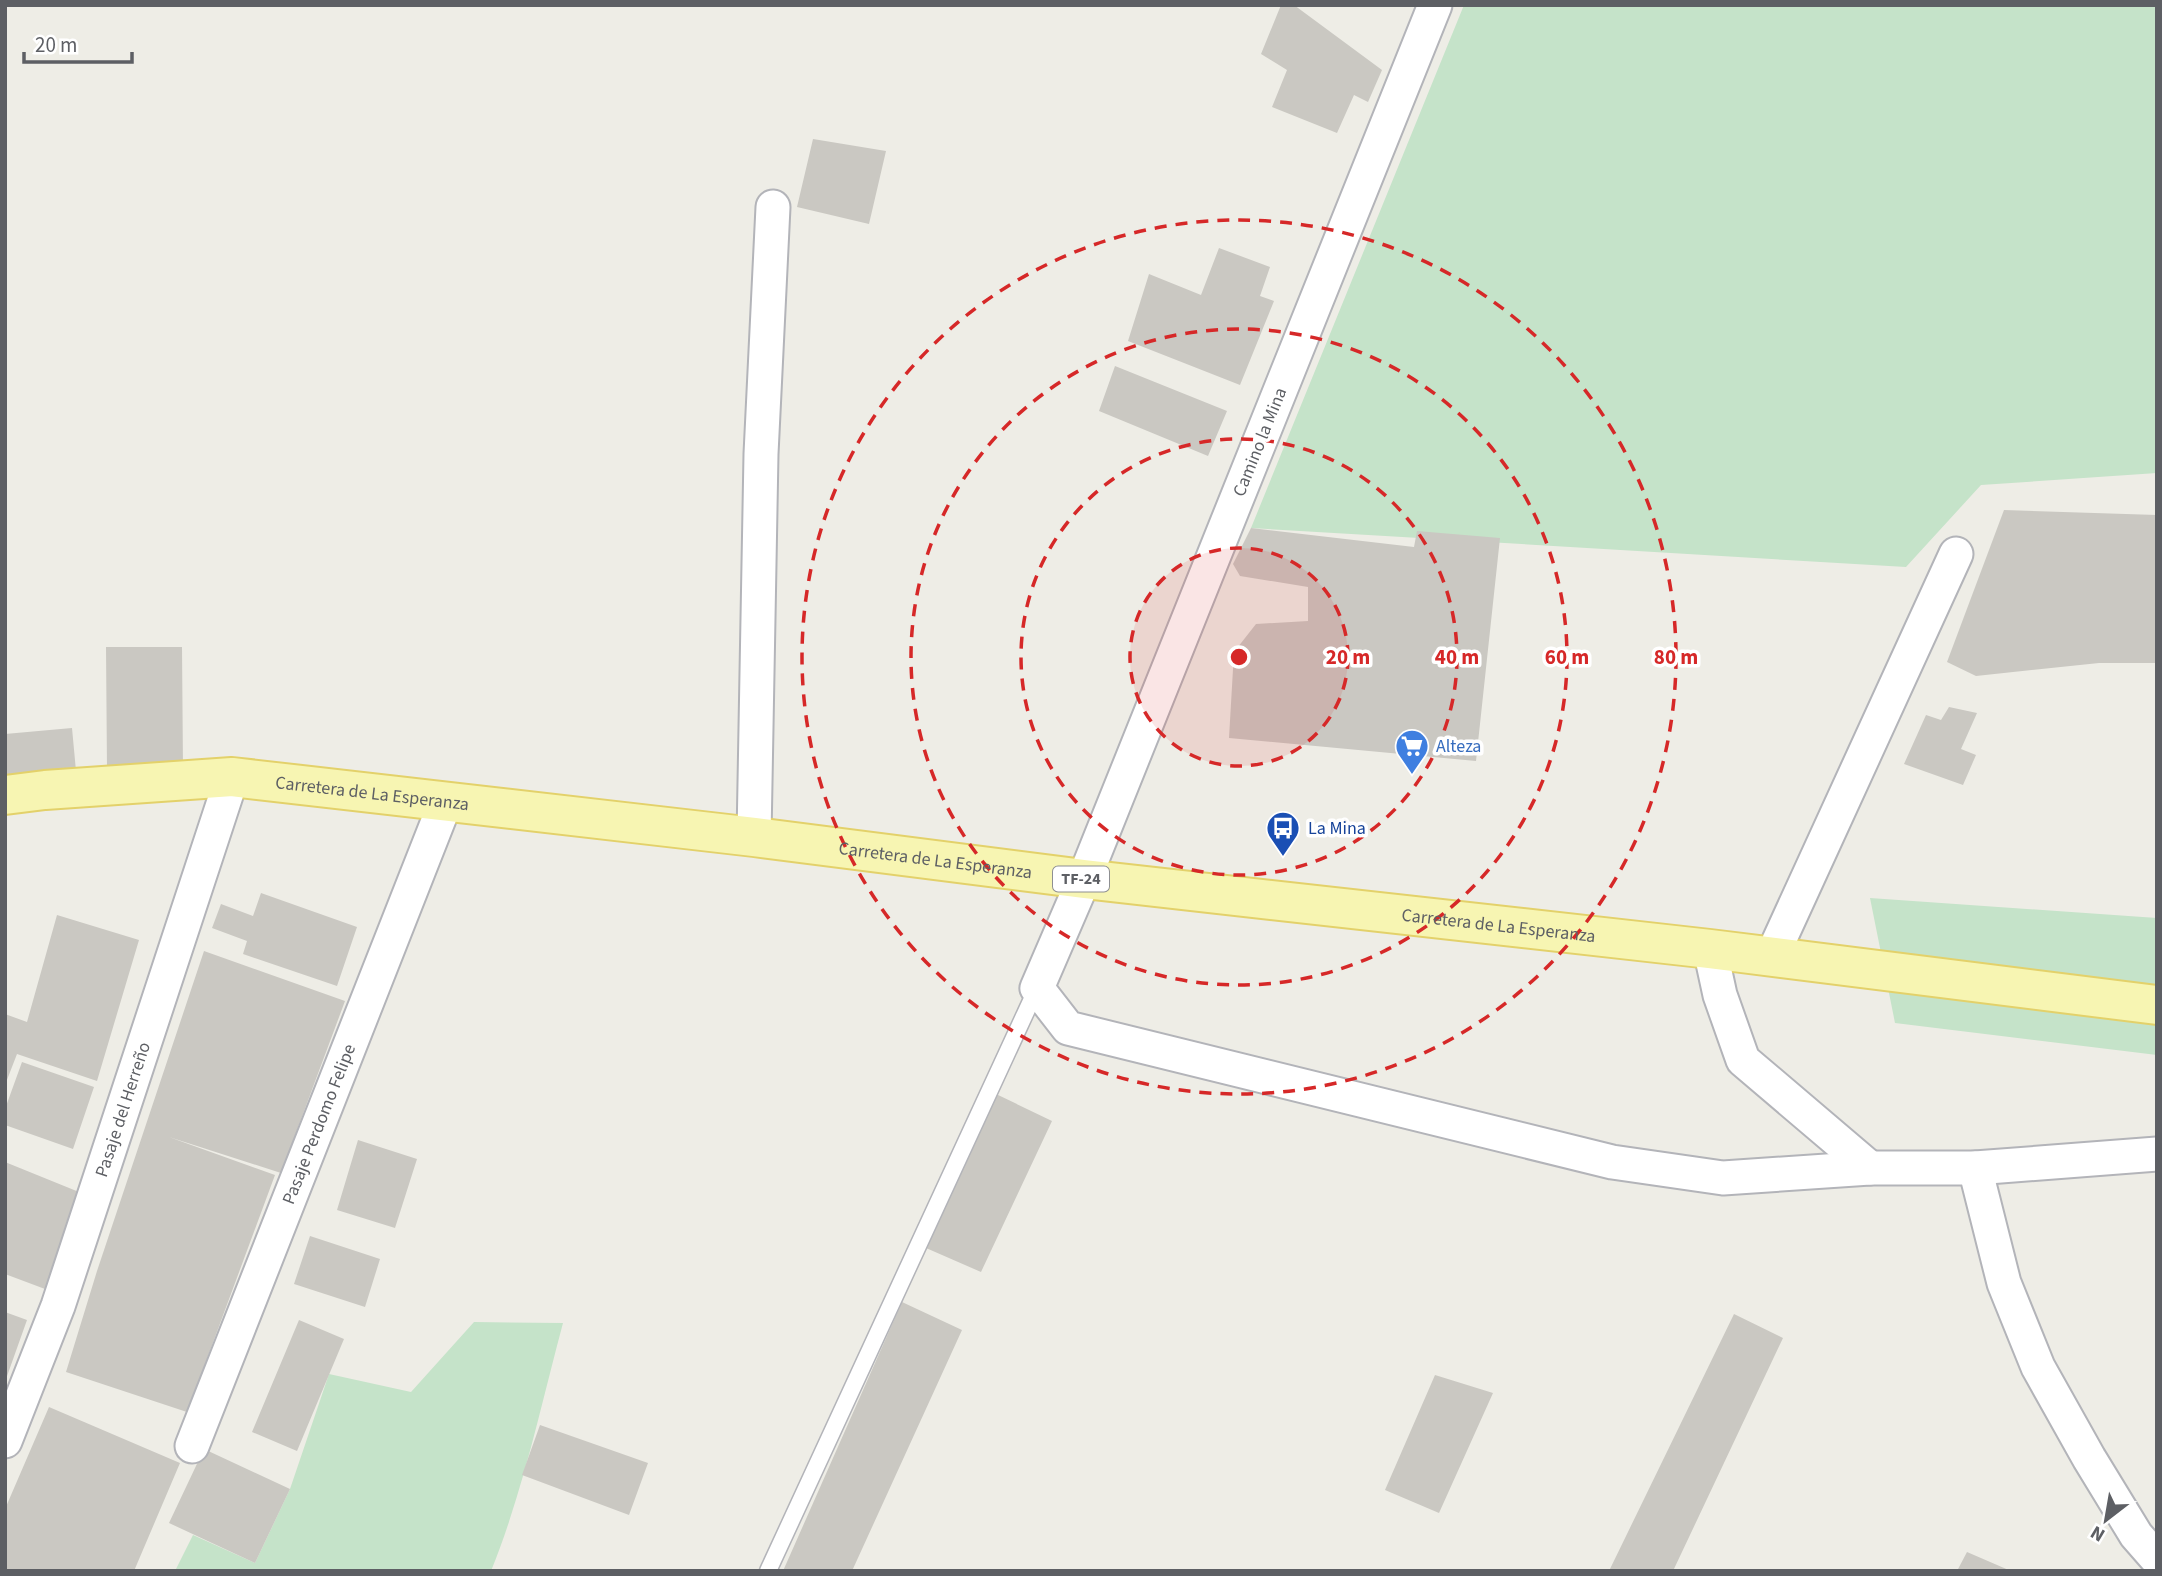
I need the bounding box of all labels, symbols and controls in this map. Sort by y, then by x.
scale bar [24,21,133,65]
text: 20 m [35,30,77,60]
street label: Camino la Mina [1227,384,1293,500]
text: 20 m [1326,642,1370,672]
text: 40 m [1435,642,1479,672]
text: 60 m [1545,642,1589,672]
text: 80 m [1654,642,1698,672]
centre of rings [1227,645,1251,669]
supermarket icon: Alteza [1393,727,1431,776]
place label: Alteza [1436,734,1481,759]
street label: Carretera de La Esperanza [274,770,471,817]
bus stop icon: La Mina [1264,809,1302,858]
place label: La Mina [1308,816,1366,841]
street label: Carretera de La Esperanza [837,835,1034,885]
road number: TF-24 [1053,866,1109,892]
street label: Carretera de La Esperanza [1400,902,1597,949]
street label: Pasaje del Herreño [89,1039,157,1180]
street label: Pasaje Perdomo Felipe [276,1040,362,1208]
north arrow [2071,1485,2141,1555]
text: N [2086,1518,2110,1548]

